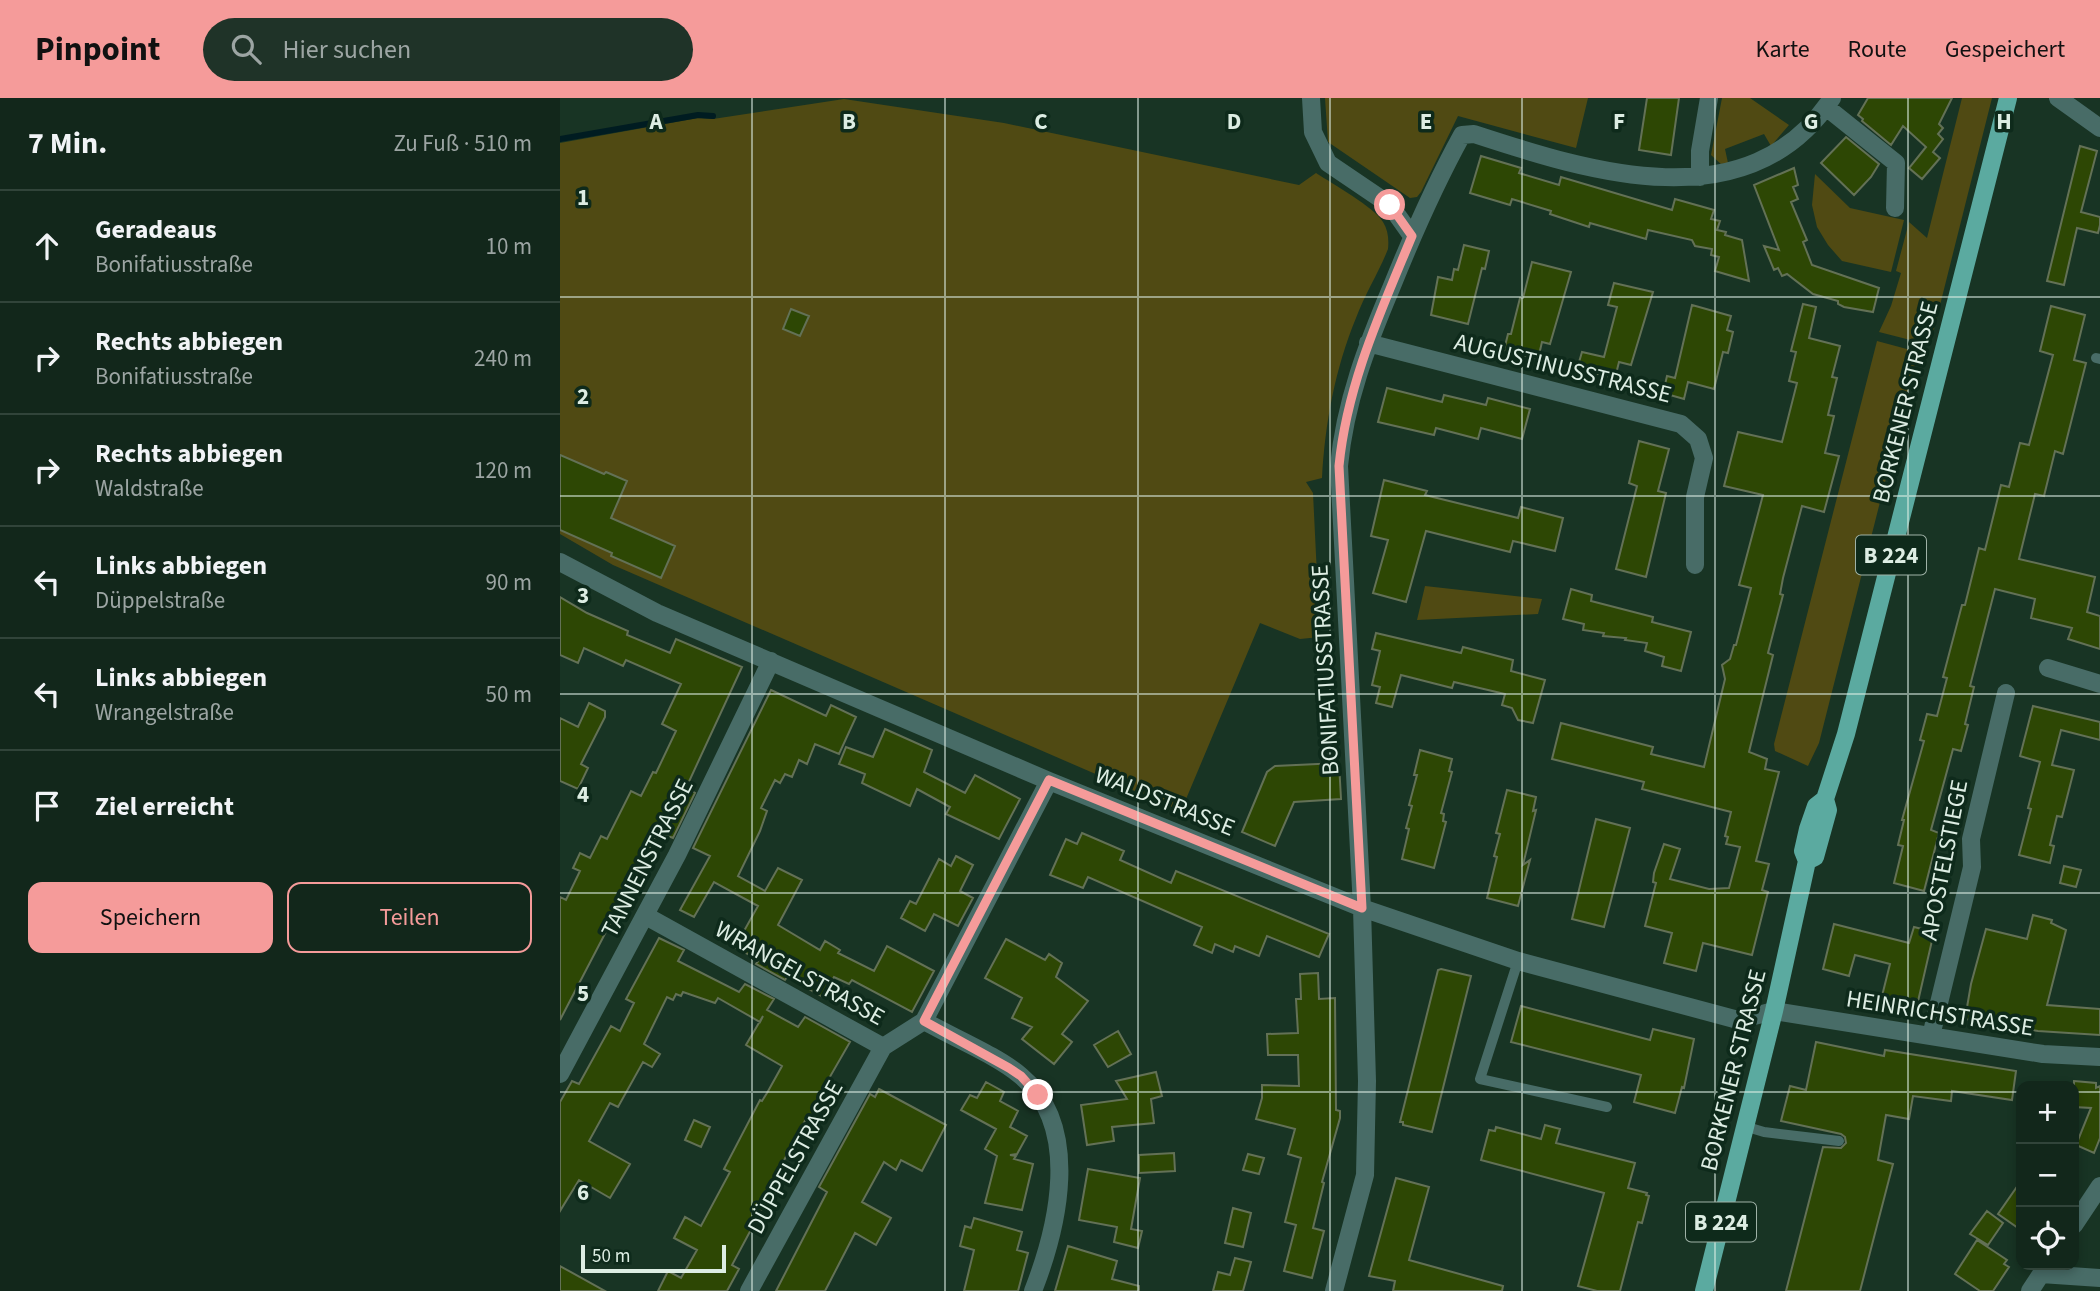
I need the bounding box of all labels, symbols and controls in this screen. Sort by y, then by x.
search box [203,18,693,81]
text: Pinpoint [35,26,161,73]
icon: search [227,30,265,68]
text: Hier suchen [283,31,411,68]
text: Karte [1756,32,1810,67]
text: Route [1848,32,1907,67]
text: Gespeichert [1945,32,2065,67]
text: A [648,105,663,138]
text: B [842,105,856,138]
text: C [1034,105,1048,138]
text: D [1227,105,1241,138]
text: E [1420,105,1432,138]
text: F [1613,105,1625,138]
text: G [1804,105,1818,138]
text: H [1996,105,2012,138]
text: 7 Min. [28,122,107,165]
text: Zu Fuß · 510 m [393,127,532,160]
text: 1 [577,181,589,214]
route start [1374,189,1405,220]
text: Geradeaus [95,211,216,248]
icon: ahead [28,227,66,265]
text: 10 m [485,230,532,263]
text: Bonifatiusstraße [95,248,253,281]
street label: BORKENER STRASSE [1864,298,1947,507]
text: Rechts abbiegen [95,323,283,360]
street label: AUGUSTINUSSTRASSE [1451,325,1675,412]
icon: right [28,339,66,377]
text: 240 m [474,342,532,375]
text: Bonifatiusstraße [95,360,253,393]
text: 2 [577,380,589,413]
text: Rechts abbiegen [95,435,283,472]
icon: right [28,451,66,489]
text: 120 m [474,454,532,487]
text: Waldstraße [95,472,204,505]
road number: B 224 [1856,536,1926,575]
text: Links abbiegen [95,547,267,584]
icon: left [28,563,66,601]
street label: BONIFATIUSSTRASSE [1302,564,1349,776]
text: 90 m [485,566,532,599]
text: 3 [577,579,589,612]
text: Düppelstraße [95,584,225,617]
text: Links abbiegen [95,659,267,696]
icon: left [28,675,66,713]
text: 50 m [485,678,532,711]
text: Wrangelstraße [95,696,234,729]
street label: WALDSTRASSE [1090,758,1240,845]
street label: TANNENSTRASSE [592,773,703,944]
street label: APOSTELSTIEGE [1912,777,1977,944]
text: 4 [577,778,589,811]
icon: arrive [28,787,66,825]
text: Ziel erreicht [95,788,234,825]
button: Speichern [28,882,273,953]
button: Teilen [287,882,532,953]
street label: WRANGELSTRASSE [708,912,891,1035]
street label: BORKENER STRASSE [1692,966,1775,1175]
text: 5 [577,977,589,1010]
street label: HEINRICHSTRASSE [1844,981,2036,1046]
street label: DÜPPELSTRASSE [739,1074,852,1240]
route end [1022,1079,1053,1110]
map controls [2016,1081,2079,1270]
button: + [2016,1081,2079,1144]
button: − [2016,1144,2079,1207]
text: 6 [577,1176,589,1209]
road number: B 224 [1686,1203,1756,1242]
button: locate [2016,1207,2079,1270]
scale bar [581,1242,726,1274]
text: 50 m [592,1243,630,1270]

